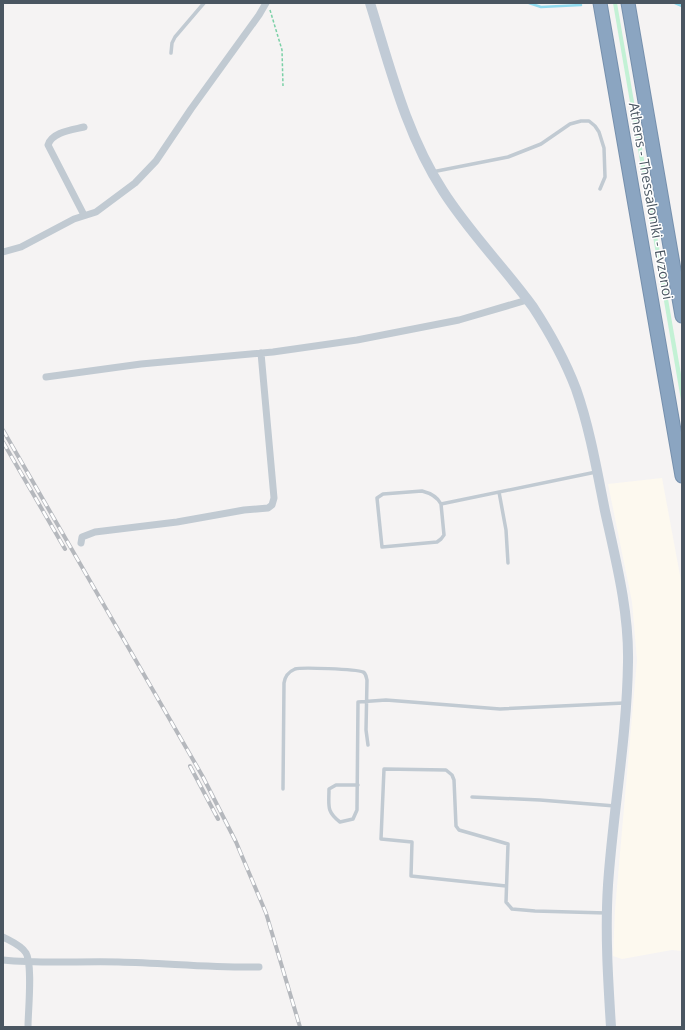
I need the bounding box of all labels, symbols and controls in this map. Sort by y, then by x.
street label: Athens - Thessaloniki - Evzonoi [625,101,678,301]

